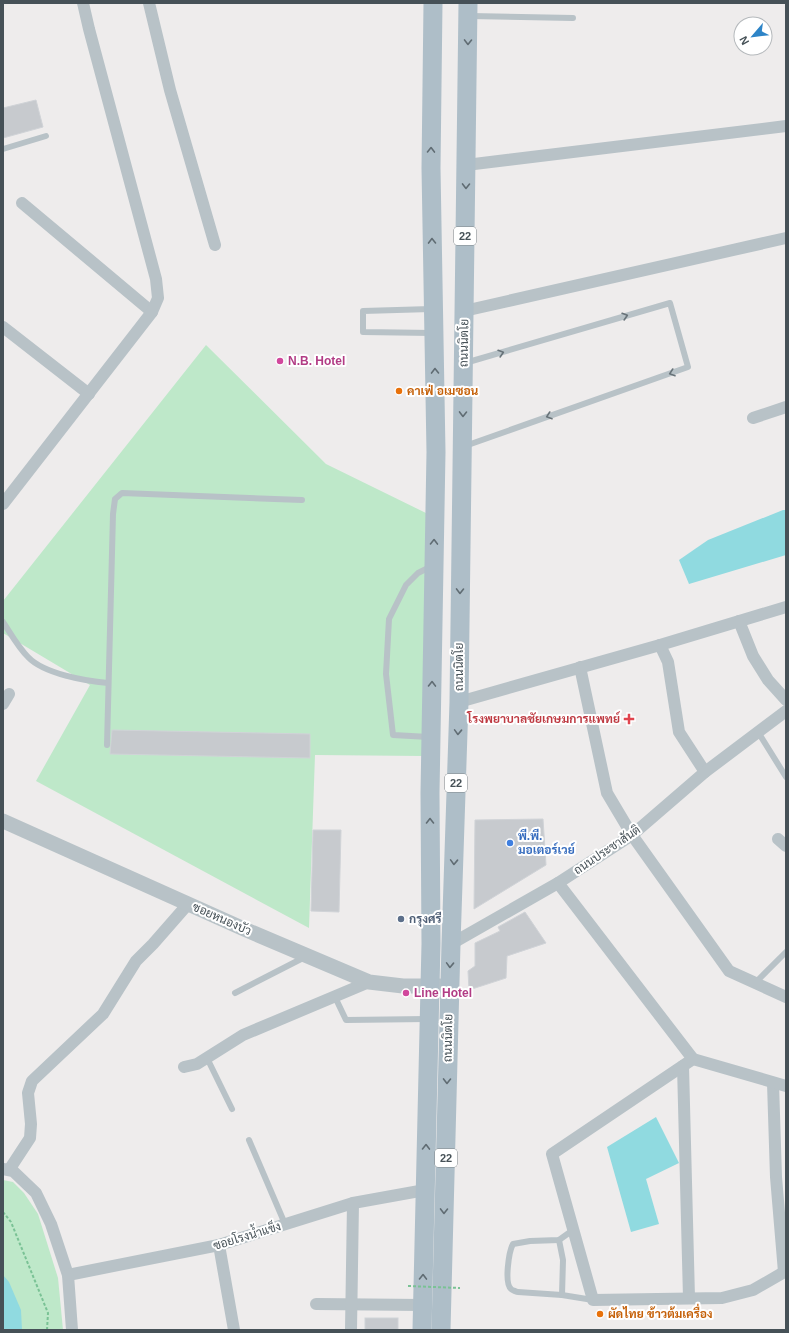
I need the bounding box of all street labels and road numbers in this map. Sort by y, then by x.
road number: 22 [454,227,476,245]
street label: ถนนนิตโย [456,319,471,367]
street label: ถนนนิตโย [451,643,466,691]
road number: 22 [445,774,467,792]
street label: ถนนประชาสันติ [571,823,643,877]
street label: ซอยหนองบัว [190,900,254,938]
street label: ถนนนิตโย [440,1014,455,1062]
road number: 22 [435,1149,457,1167]
street label: ซอยโรงน้ำแข็ง [210,1215,283,1253]

